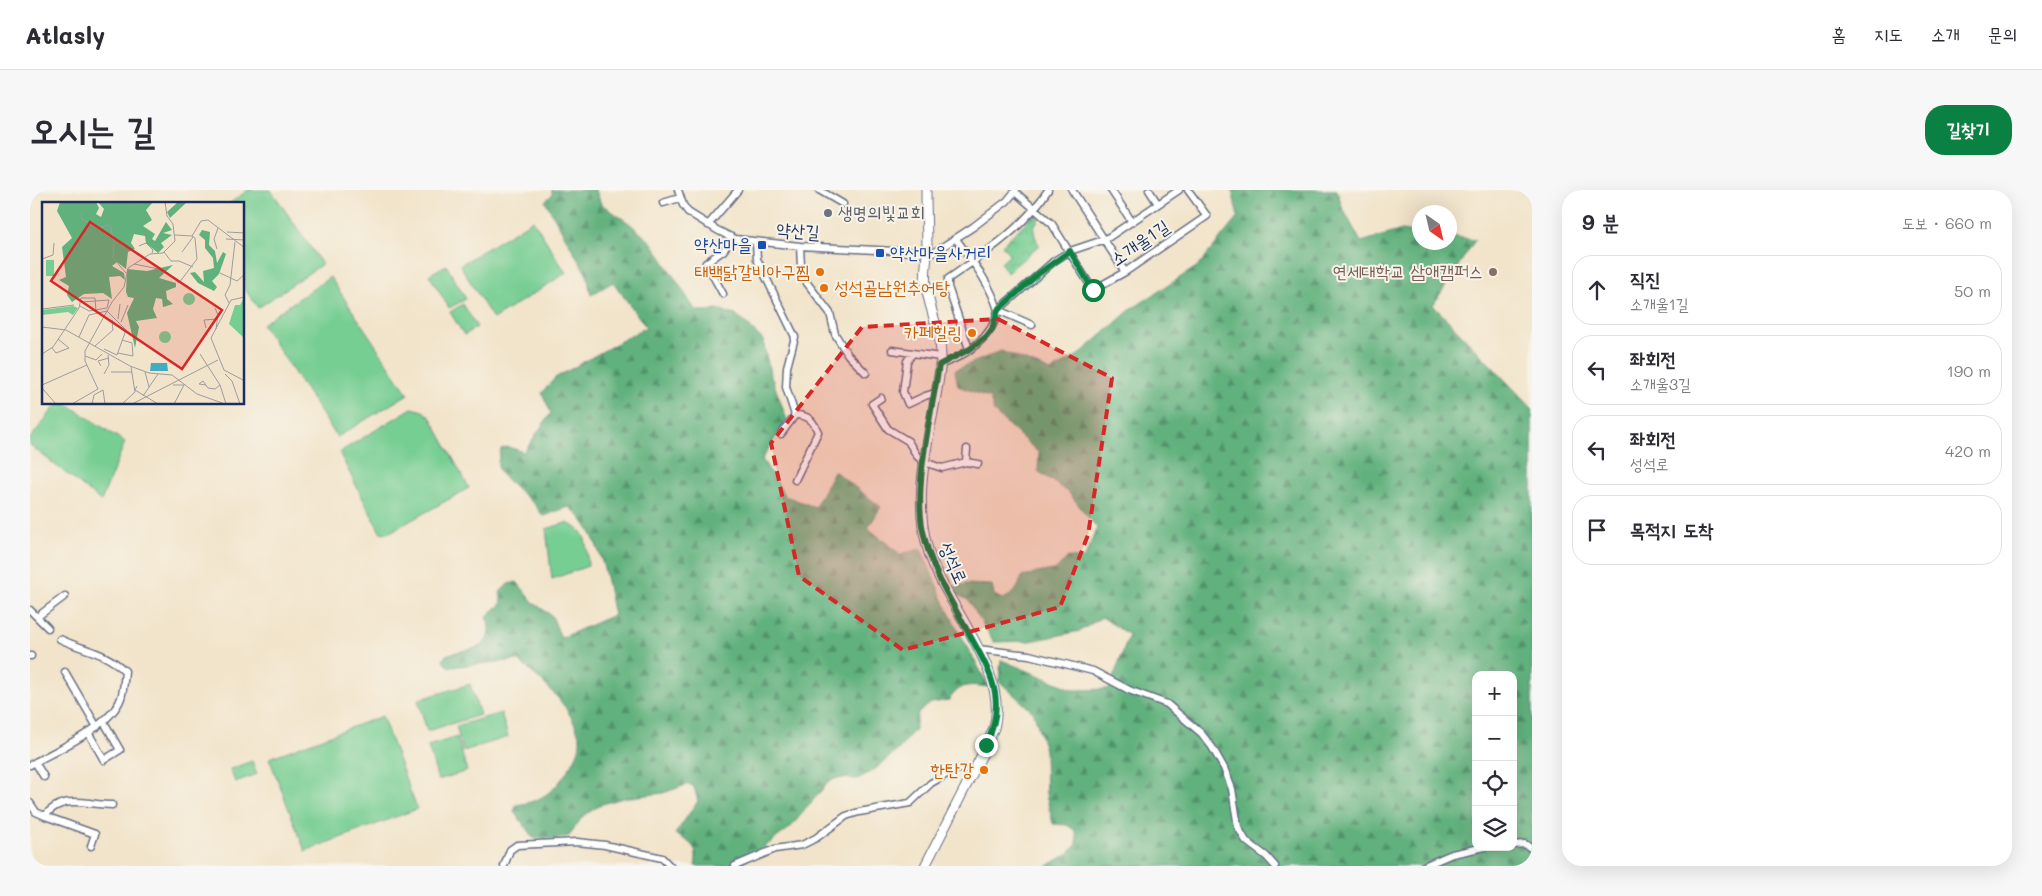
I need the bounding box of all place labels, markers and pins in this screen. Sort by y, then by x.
place label: 생명의빛교회 [838,200,925,224]
marker: 생명의빛교회 [822,207,834,219]
place label: 약산마을 [694,232,752,256]
marker: 약산마을 [756,239,768,251]
place label: 약산마을사거리 [890,240,991,264]
marker: 약산마을사거리 [874,247,886,259]
place label: 태백닭갈비아구찜 [694,259,810,283]
place label: 연세대학교 삼애캠퍼스 [1332,259,1483,283]
marker: 태백닭갈비아구찜 [814,266,826,278]
marker: 연세대학교 삼애캠퍼스 [1487,266,1499,278]
place label: 성석골남원추어탕 [834,275,950,299]
marker: 성석골남원추어탕 [818,282,830,294]
place label: 카페힐링 [904,320,962,344]
marker: 카페힐링 [966,327,978,339]
place label: 한탄강 [931,757,975,781]
marker: 한탄강 [978,764,990,776]

